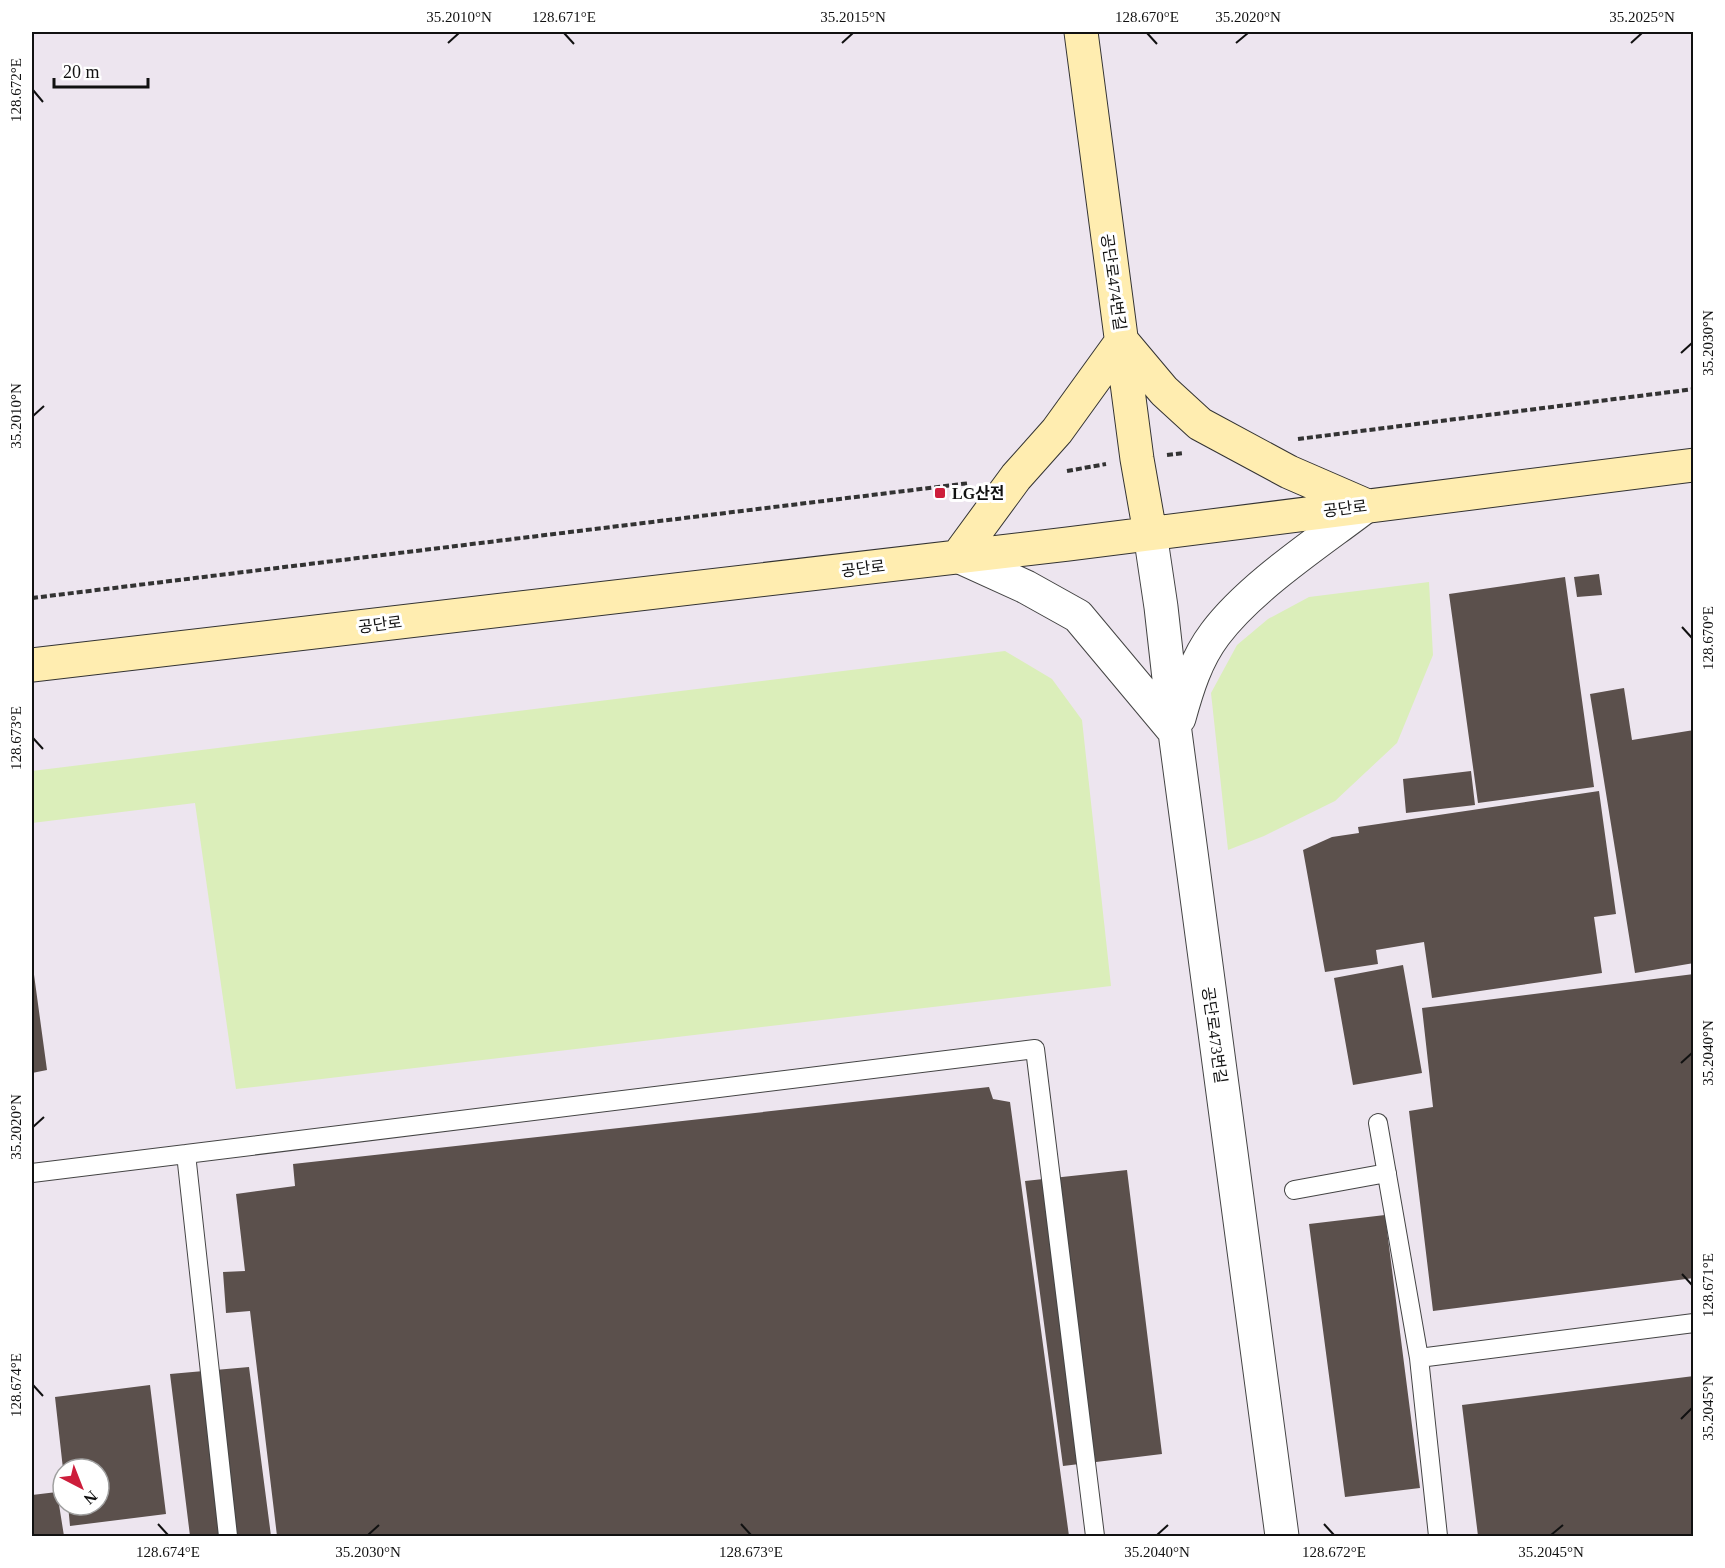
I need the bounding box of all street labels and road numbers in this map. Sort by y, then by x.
street label: 공단로474번길 [1098,233,1129,332]
street label: 공단로 [1322,497,1368,520]
street label: 공단로 [840,557,886,580]
street label: 공단로 [357,613,403,636]
street label: 공단로473번길 [1199,986,1230,1085]

